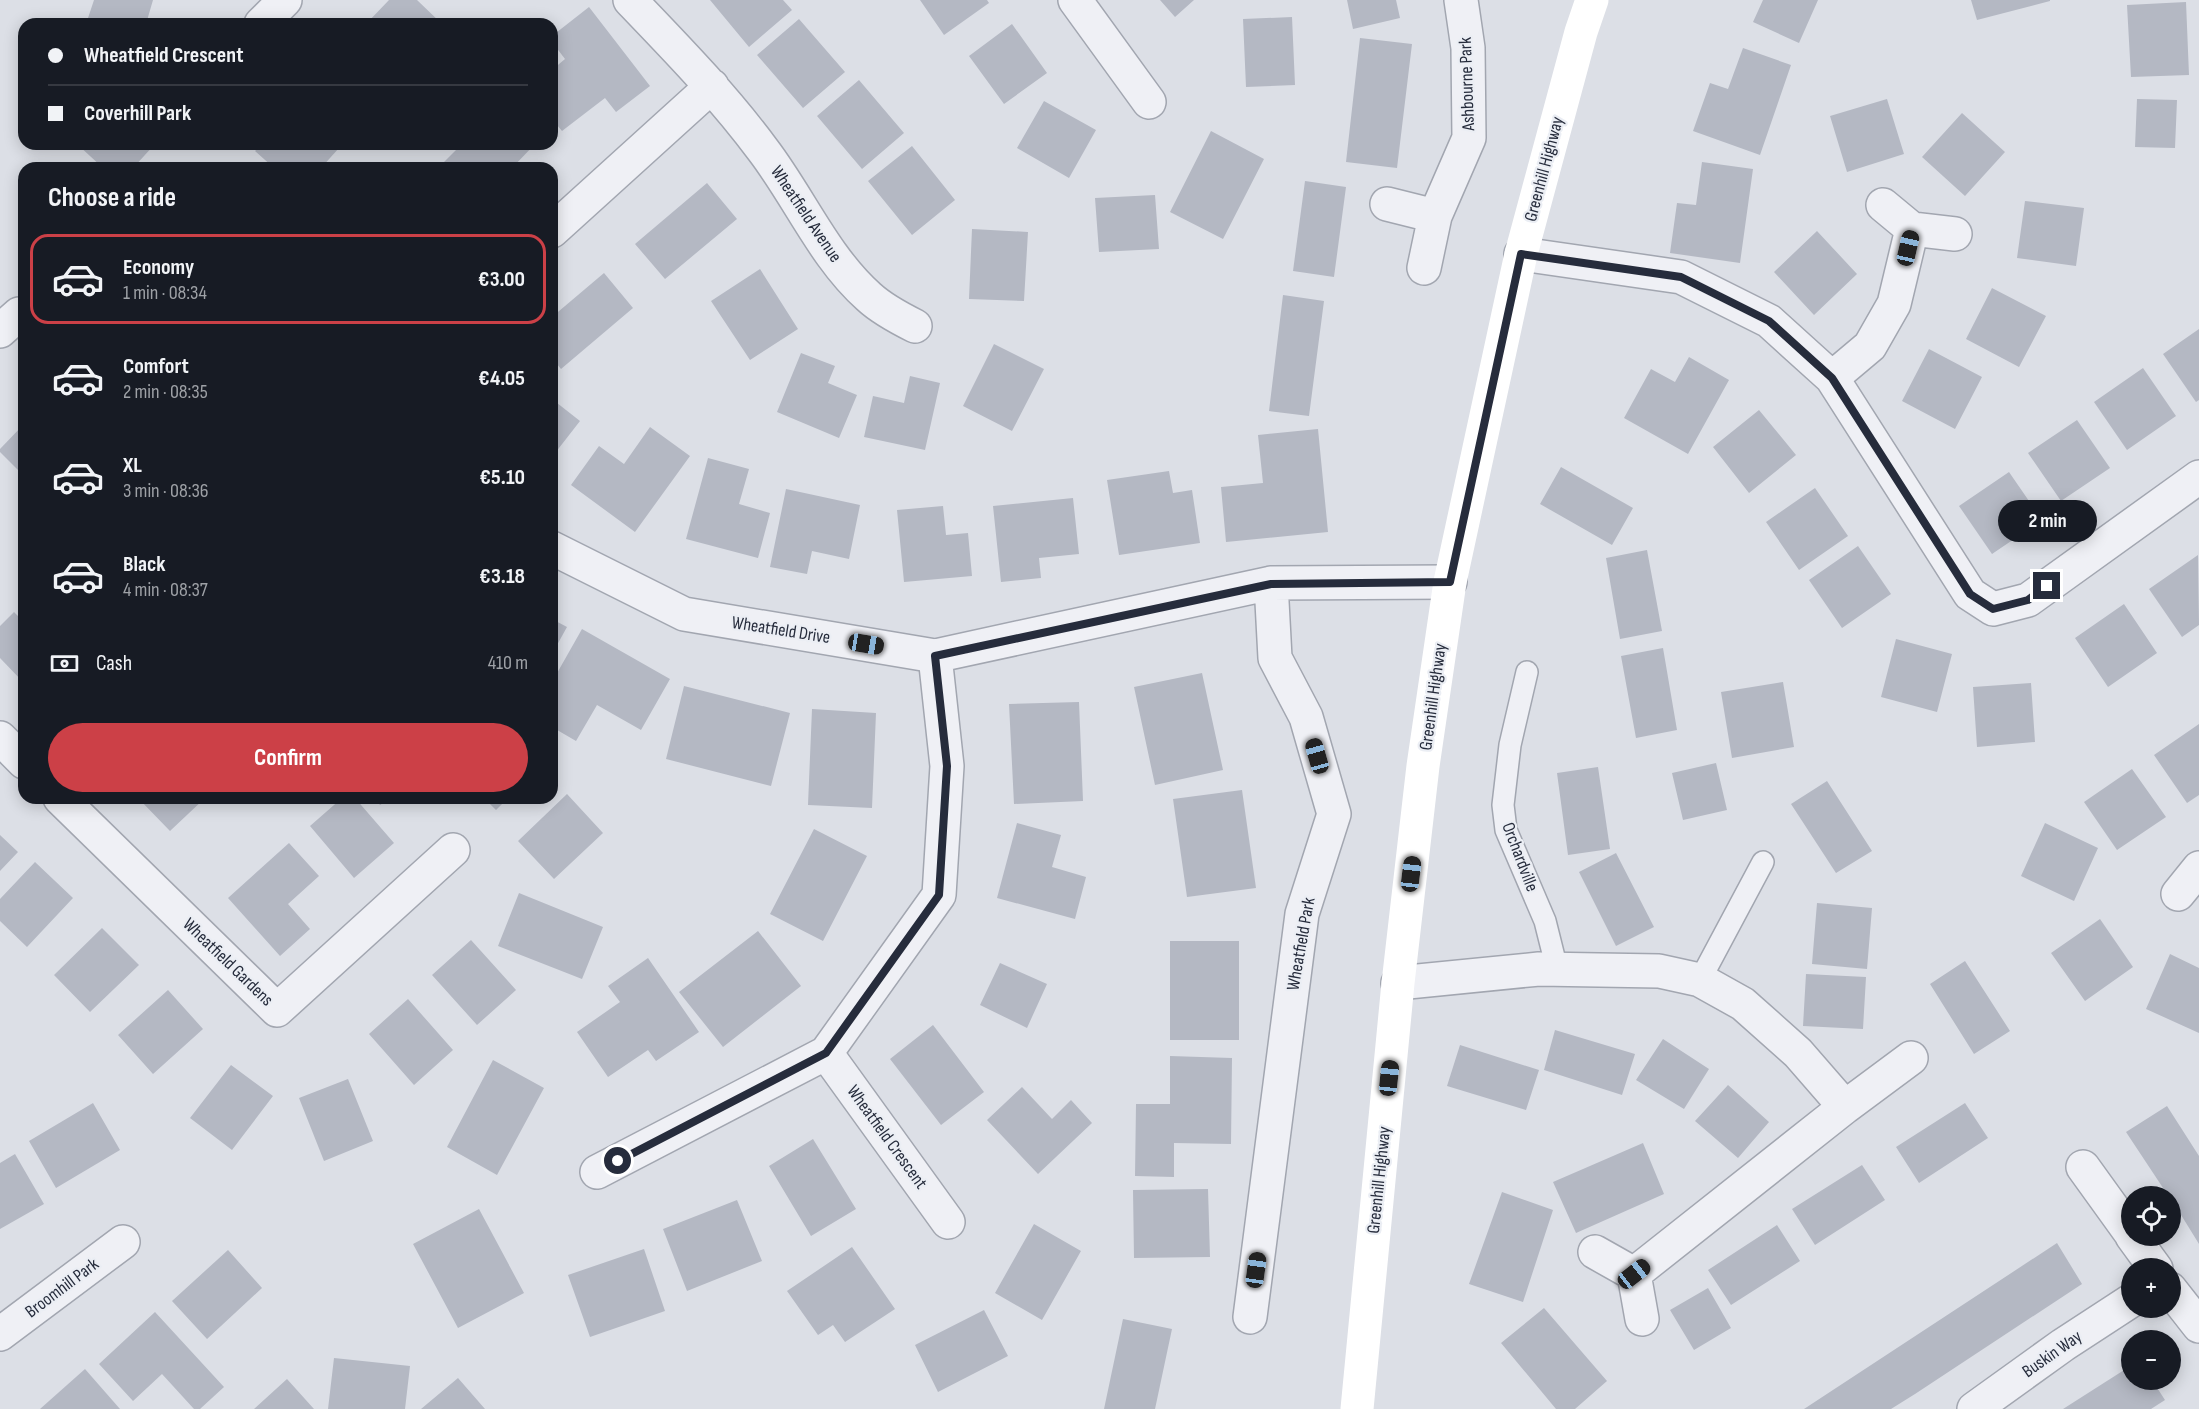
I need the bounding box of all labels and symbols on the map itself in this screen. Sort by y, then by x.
street label: Ashbourne Park [1455,37,1479,132]
street label: Greenhill Highway [1520,114,1568,224]
street label: Wheatfield Avenue [766,162,846,266]
car [1895,228,1921,268]
callout: 2 min [1998,499,2096,541]
route end [2033,572,2060,599]
street label: Wheatfield Drive [730,612,832,648]
car [847,632,885,656]
street label: Greenhill Highway [1415,642,1451,752]
car [1303,736,1331,776]
street label: Orchardville [1497,820,1543,894]
car [1400,855,1422,893]
street label: Wheatfield Park [1282,896,1320,992]
street label: Wheatfield Gardens [178,914,278,1010]
car [1378,1059,1400,1097]
street label: Wheatfield Crescent [842,1081,932,1193]
street label: Greenhill Highway [1363,1125,1395,1235]
route start [604,1147,631,1174]
car [1245,1251,1267,1289]
street label: Broomhill Park [21,1254,103,1322]
car [1614,1256,1654,1292]
street label: Buskin Way [2018,1326,2086,1382]

